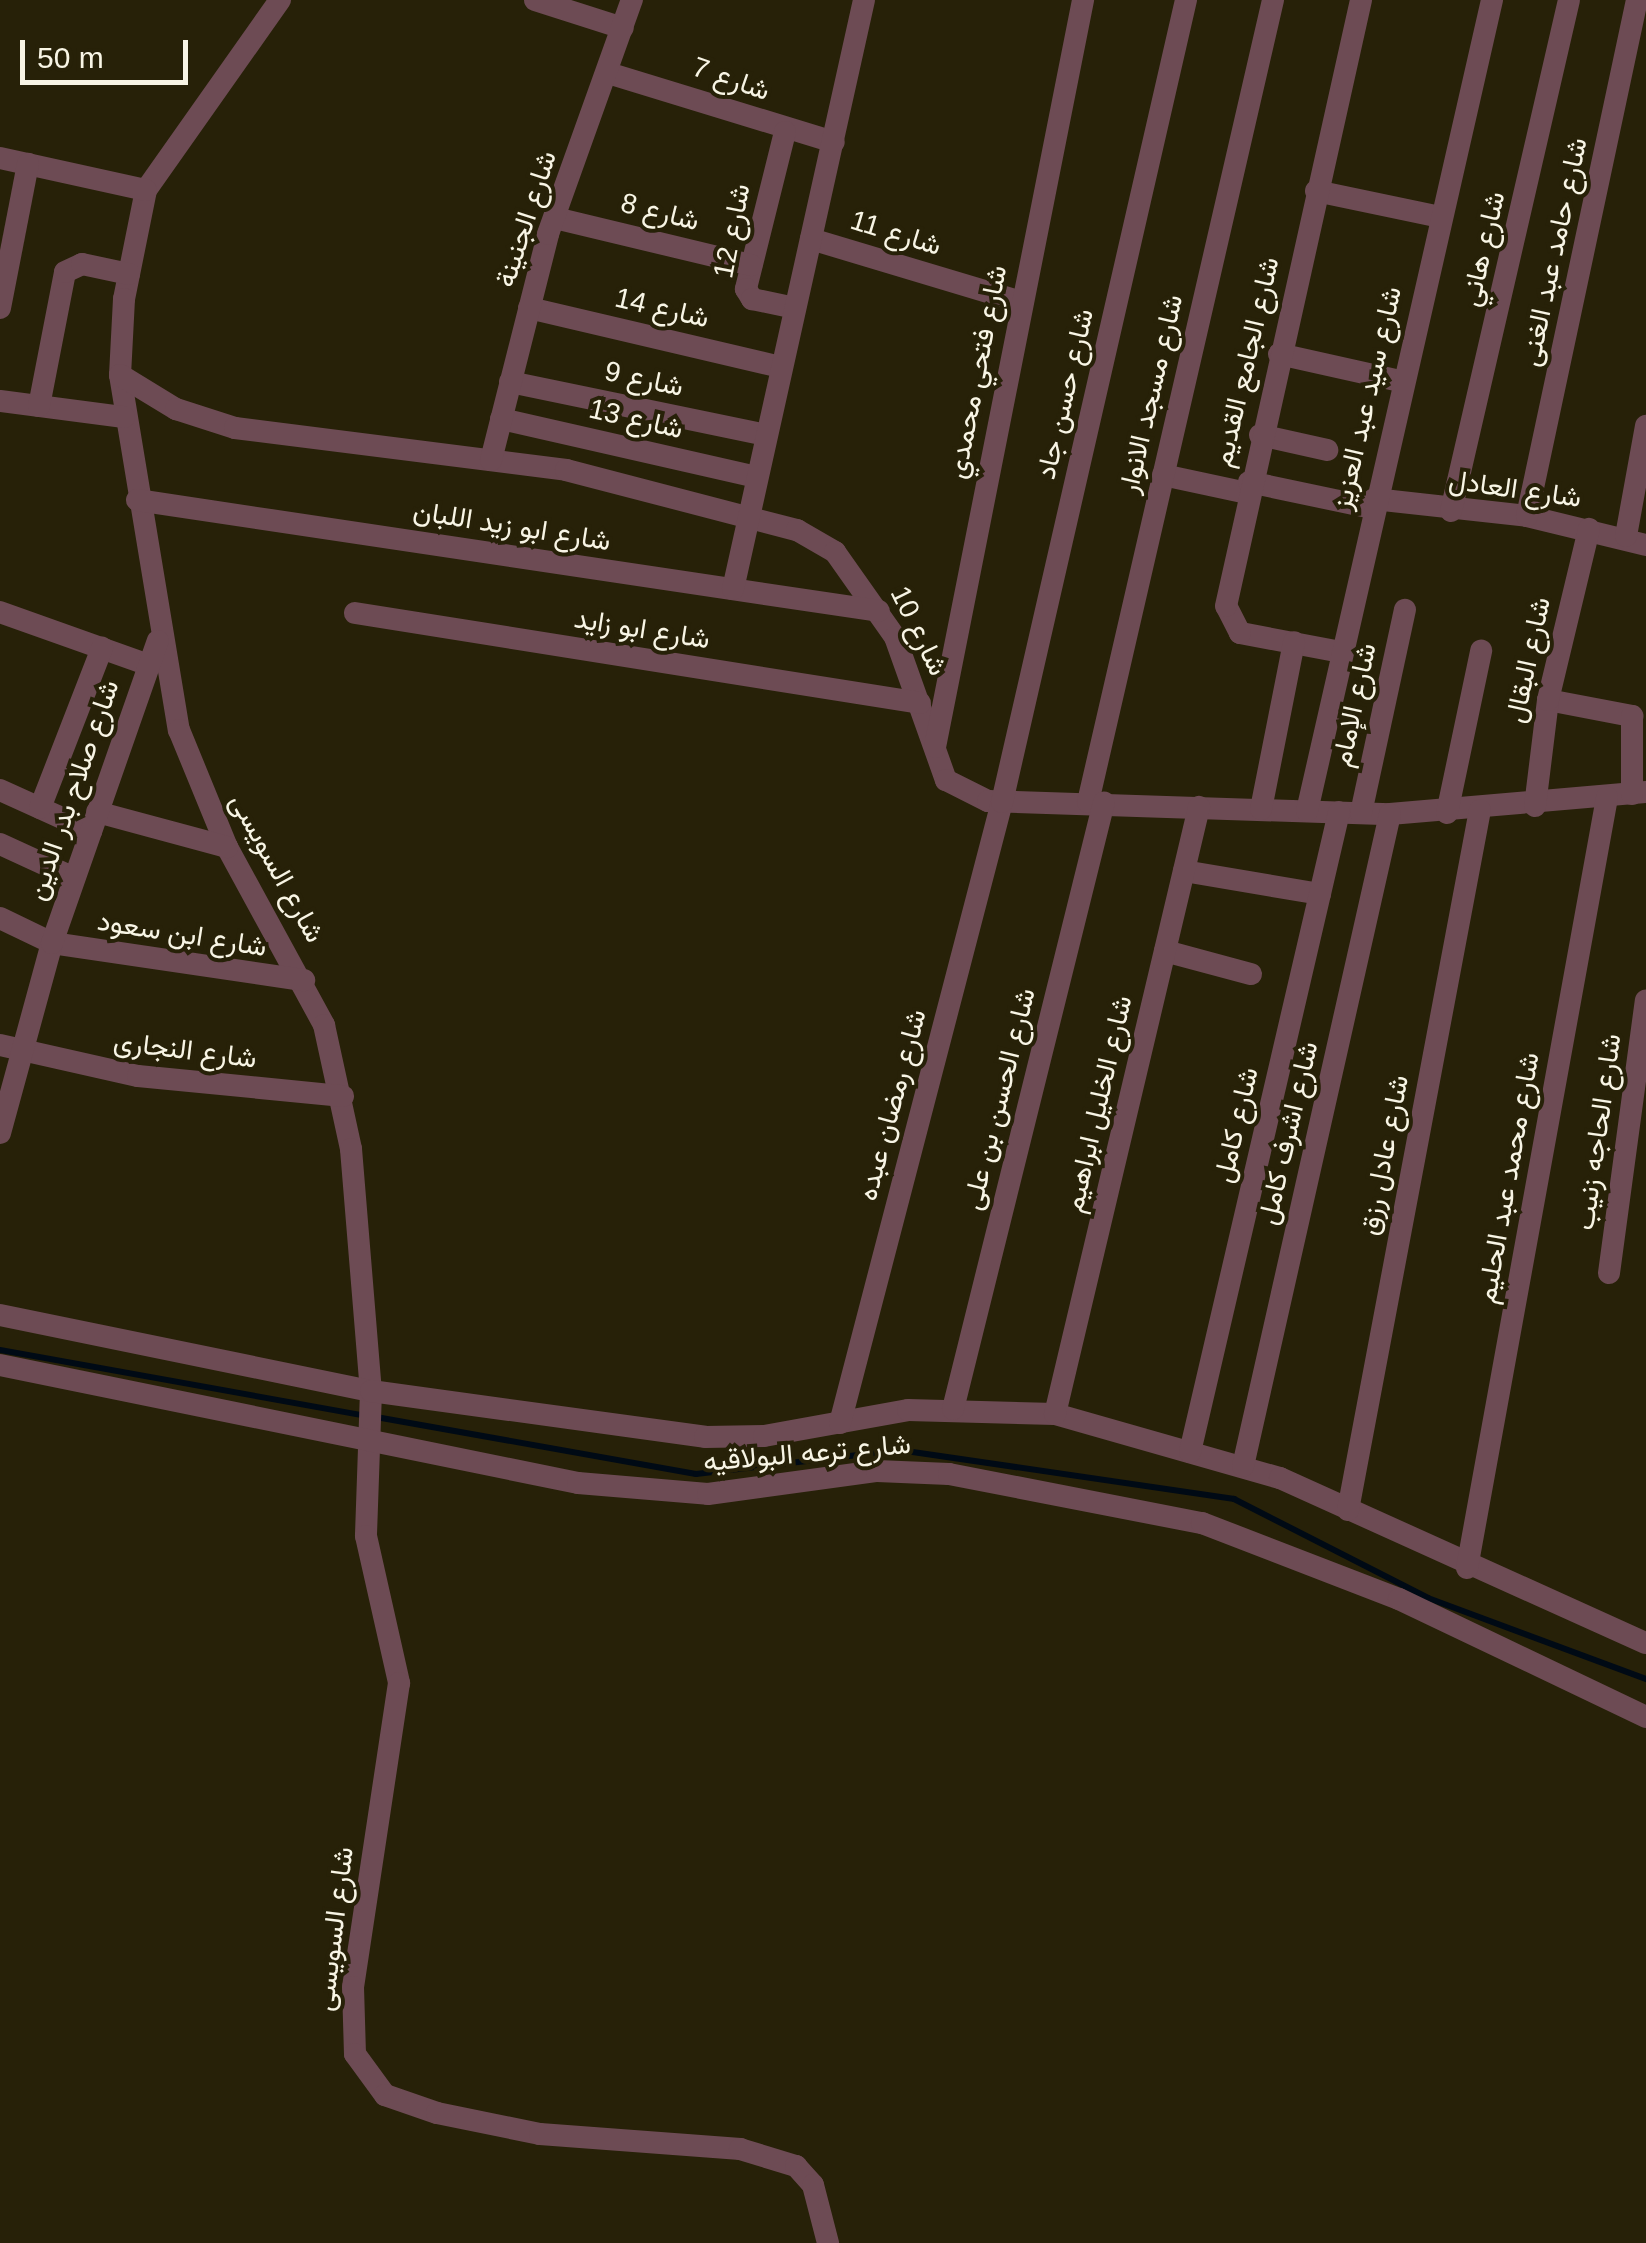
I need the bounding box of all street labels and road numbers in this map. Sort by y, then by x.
street label: شارع 7 [688,50,774,108]
street label: شارع حامد عبد الغنى [1513,135,1595,369]
street label: شارع الجنينة [488,147,564,291]
street label: شارع 12 [706,181,758,281]
street label: شارع 8 [617,186,703,238]
street label: شارع هاني [1453,188,1513,310]
street label: شارع 11 [847,203,945,263]
street label: شارع الجامع القديم [1206,254,1286,470]
street label: شارع فتحي محمدي [940,262,1014,482]
street label: شارع 14 [612,281,712,335]
street label: شارع سيد عبد العزيز [1325,283,1409,513]
street label: شارع مسجد الانوار [1112,291,1190,497]
street label: شارع حسن جاد [1029,305,1101,483]
street label: شارع 9 [602,354,686,404]
street label: شارع 13 [586,392,686,446]
street label: شارع العادل [1447,463,1583,515]
street label: شارع ابو زيد اللبان [411,494,613,558]
street label: شارع 10 [883,581,955,681]
street label: شارع البقال [1498,594,1558,726]
street label: شارع ابو زايد [572,602,712,656]
street label: شارع الإمام [1325,640,1383,770]
street label: شارع صلاح بدر الدين [20,675,126,905]
street label: شارع السويسى [222,788,332,948]
street label: شارع ابن سعود [95,904,269,964]
street label: شارع الحسن بن على [955,985,1043,1213]
street label: شارع الخليل ابراهيم [1057,992,1139,1216]
street label: شارع رمضان عبده [850,1006,934,1204]
street label: شارع النجارى [112,1025,258,1075]
street label: شارع الحاجه زنيب [1568,1032,1628,1232]
street label: شارع اشرف كامل [1251,1038,1325,1228]
street label: شارع محمد عبد الحليم [1469,1050,1547,1306]
street label: شارع كامل [1206,1064,1266,1186]
street label: شارع عادل رزق [1352,1072,1416,1238]
street label: شارع ترعه البولاقيه [702,1427,912,1479]
street label: شارع السويسى [307,1845,361,2013]

